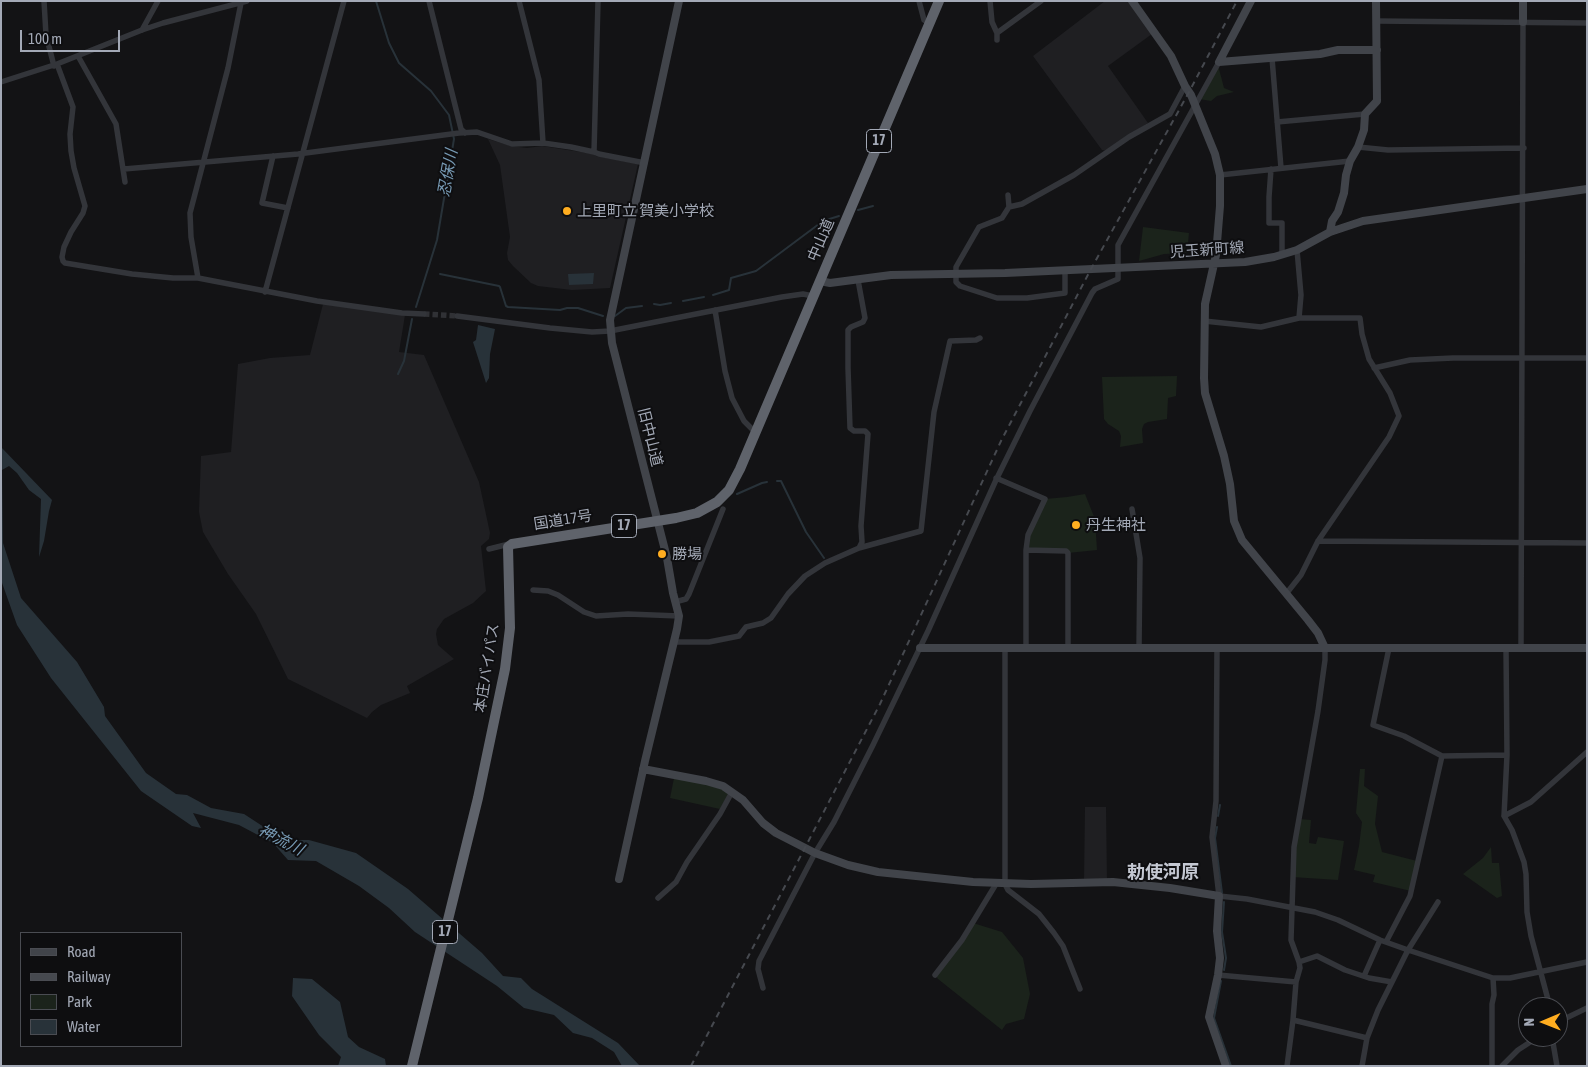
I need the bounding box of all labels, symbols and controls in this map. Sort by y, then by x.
scale bar [22,20,122,52]
text: 100 m [28,30,62,47]
road number: 17 [866,130,892,152]
water label: 忍保川 [434,148,462,198]
place label: 上里町立 賀美小学校 [577,202,714,220]
marker: 上里町立 賀美小学校 [561,205,573,217]
street label: 中山道 [804,216,838,264]
street label: 児玉新町線 [1169,238,1245,262]
street label: 旧中山道 [634,406,666,468]
street label: 国道17号 [532,506,594,534]
road number: 17 [612,514,636,538]
place label: 丹生神社 [1086,516,1146,534]
marker: 丹生神社 [1070,519,1082,531]
place label: 勝場 [672,545,702,563]
marker: 勝場 [656,548,668,560]
street label: 本庄バイパス [471,622,503,714]
water label: 神流川 [255,821,307,859]
district label: 勅使河原 [1127,861,1199,883]
road number: 17 [432,920,458,944]
legend [20,932,182,1047]
text: Road [67,943,96,960]
text: Railway [67,968,111,985]
text: Park [67,993,92,1010]
north arrow [1518,997,1568,1047]
text: Water [67,1018,100,1035]
text: N [1521,1018,1537,1027]

